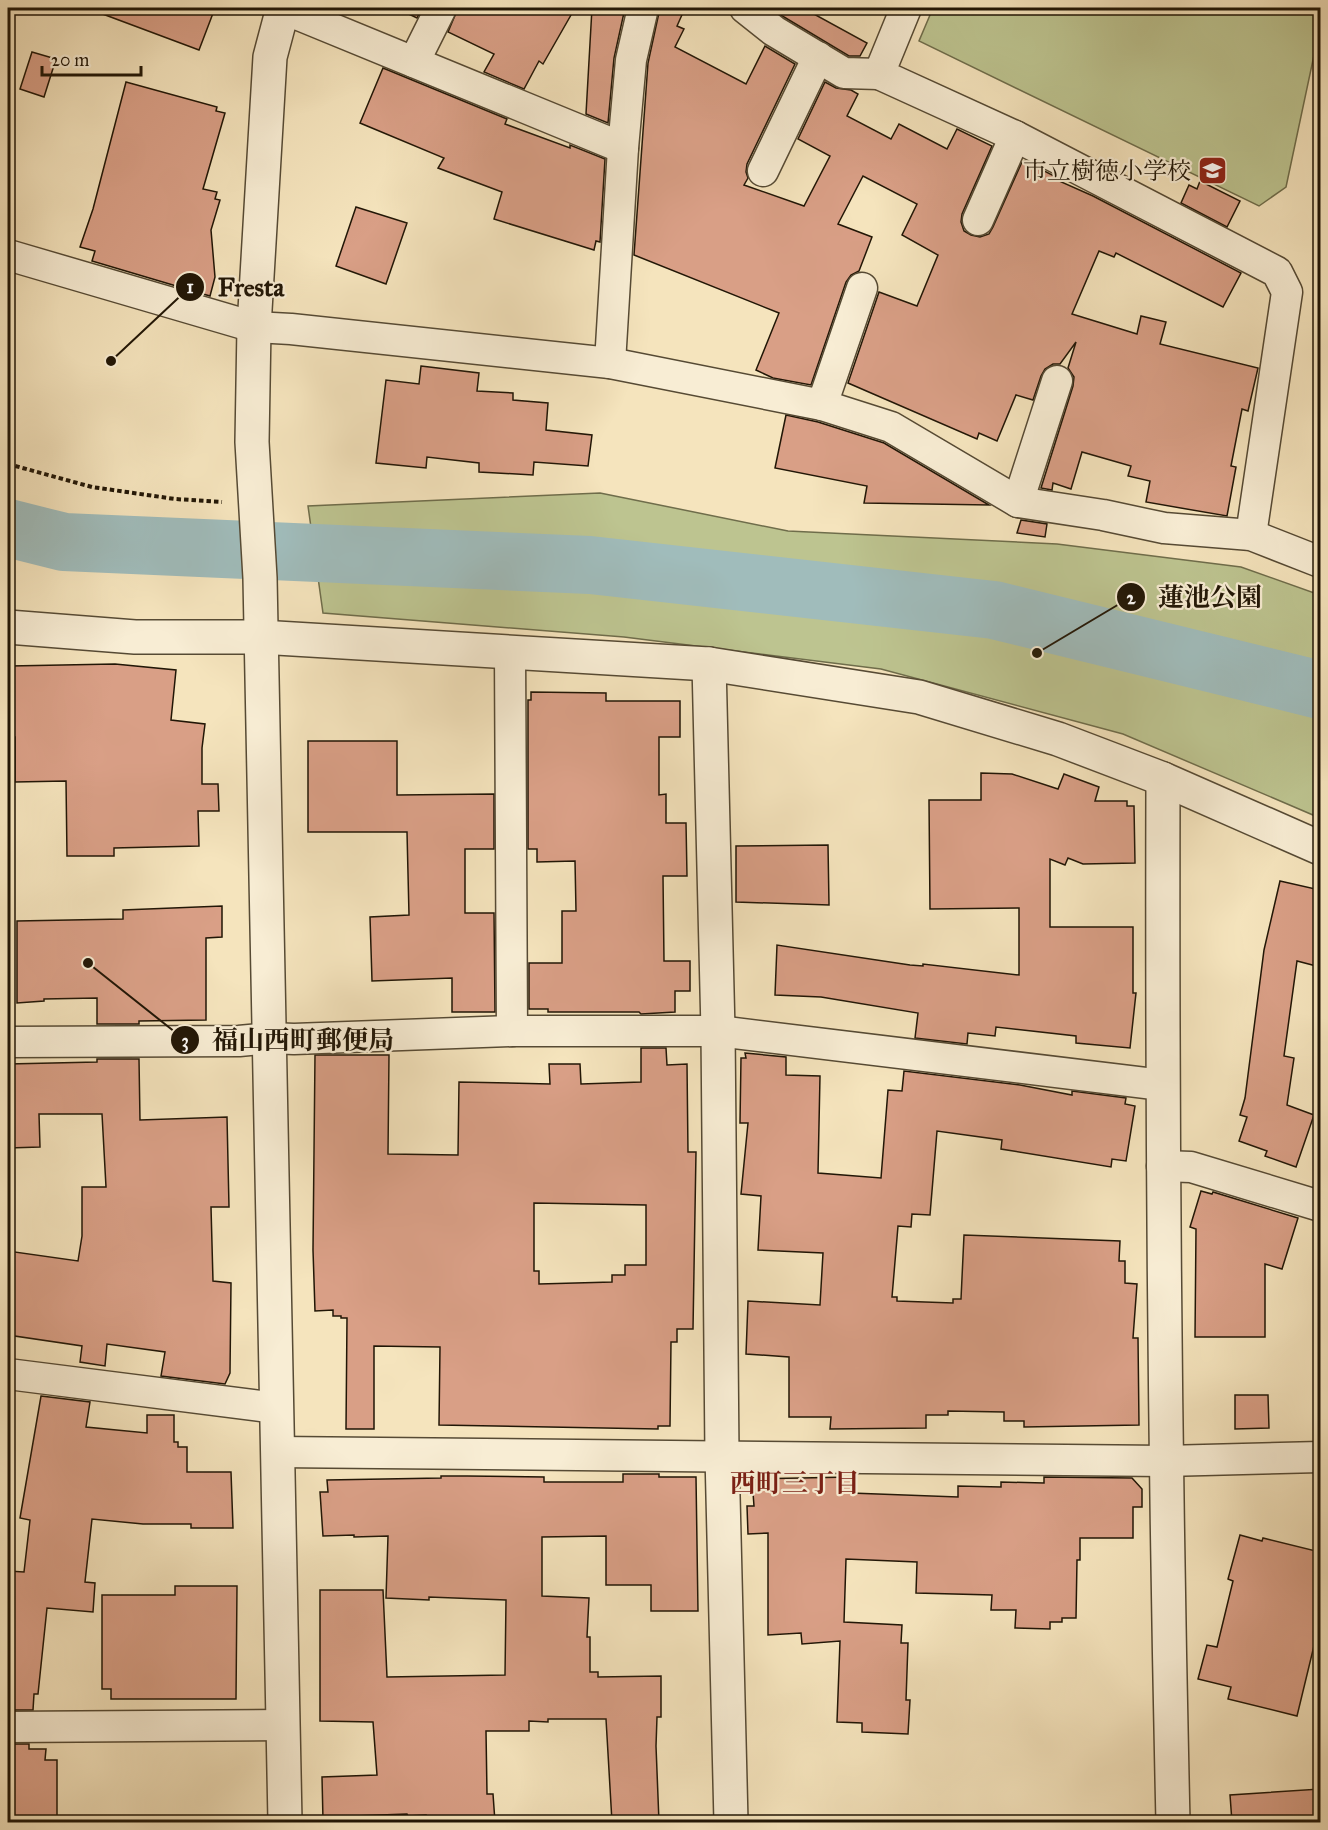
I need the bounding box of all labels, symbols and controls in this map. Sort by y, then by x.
scale bar [42,39,141,77]
text: 20 m [51,49,89,71]
school or university icon: 市立樹徳小学校 [1196,155,1228,187]
place label: 市立樹徳小学校 [1023,156,1191,186]
callout: Fresta [175,265,296,309]
text: Fresta [218,271,285,303]
text: 1 [186,276,194,298]
callout: 蓮池公園 [1116,575,1274,619]
text: 蓮池公園 [1158,581,1262,613]
text: 2 [1127,587,1137,609]
callout: 福山西町郵便局 [170,1018,406,1062]
text: 福山西町郵便局 [212,1024,394,1056]
text: 3 [181,1030,189,1053]
district label: 西町三丁目 [730,1467,860,1499]

